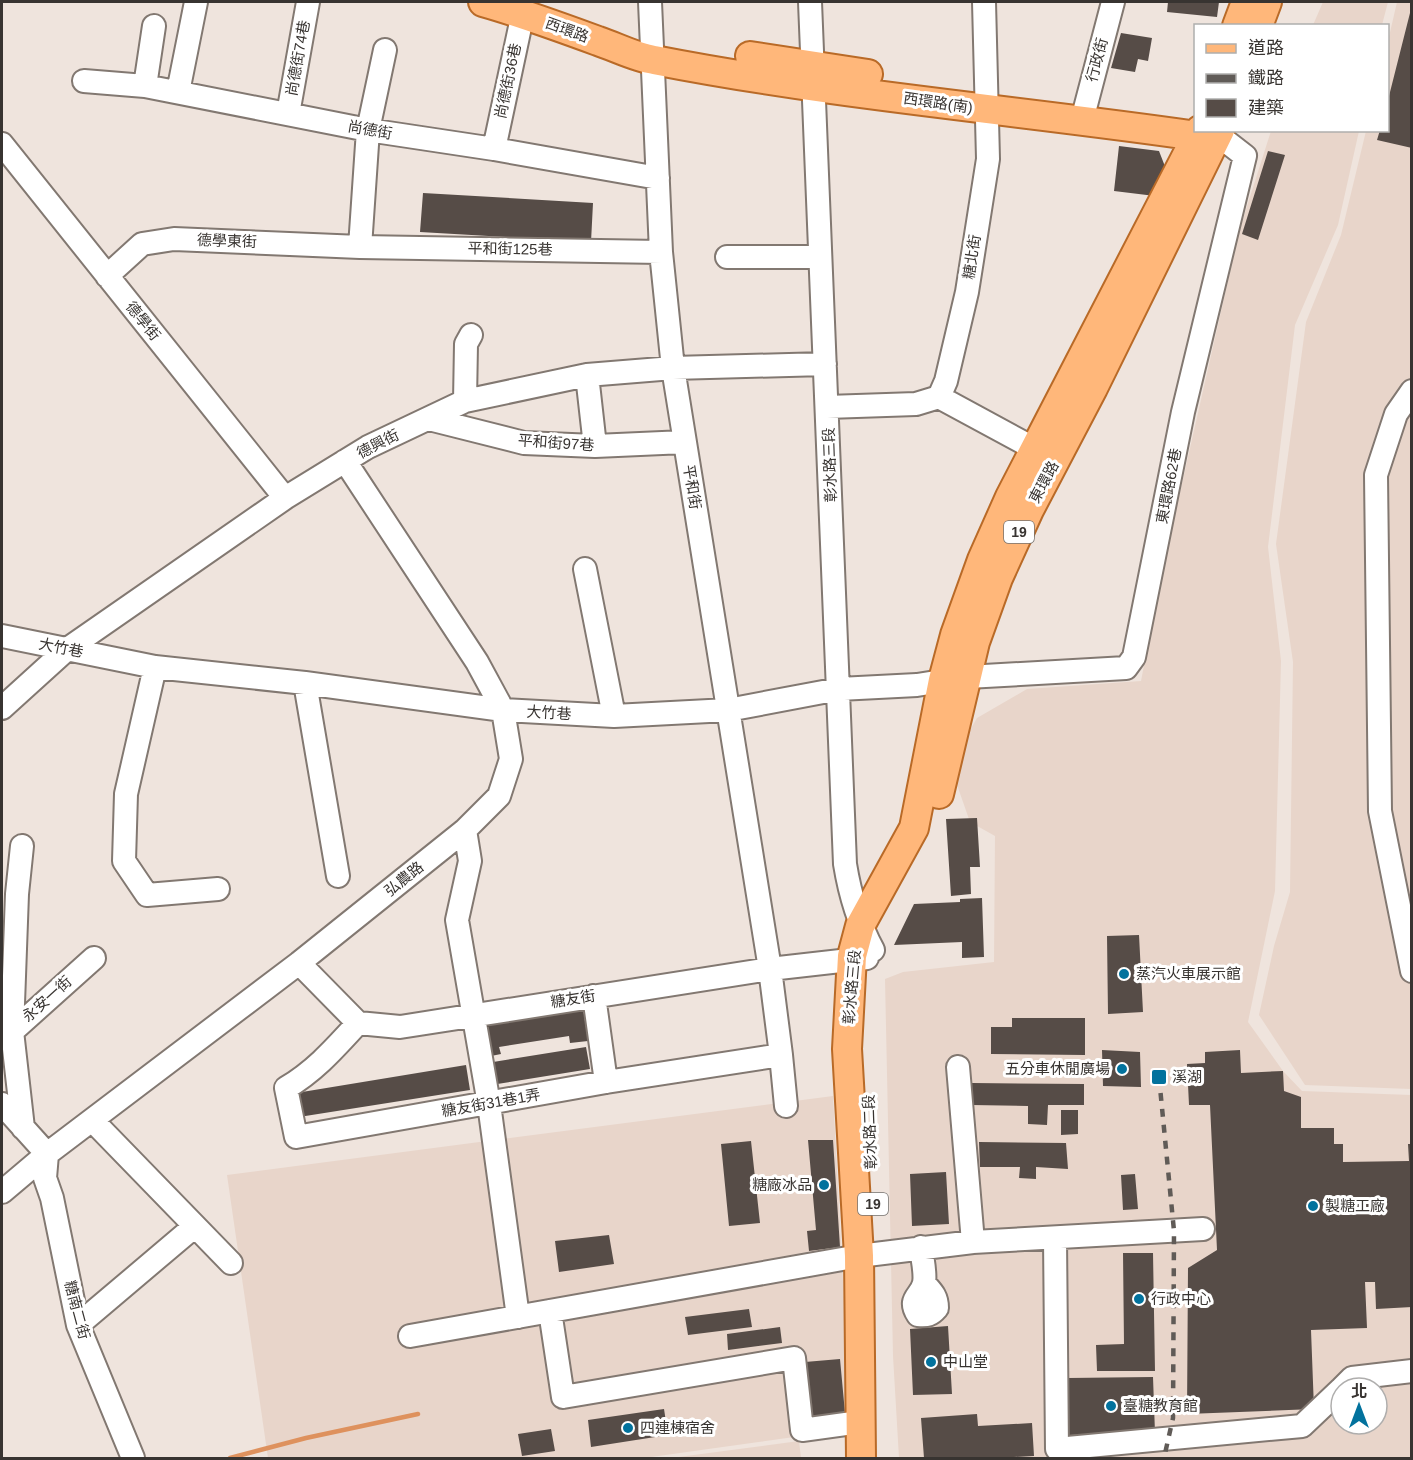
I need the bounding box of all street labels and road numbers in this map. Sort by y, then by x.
street label: 西環路 [543,14,591,45]
street label: 尚德街74巷 [282,19,313,97]
street label: 行政街 [1082,36,1111,84]
street label: 尚德街36巷 [491,42,524,120]
street label: 西環路(南) [902,89,974,116]
street label: 尚德街 [346,117,394,142]
street label: 德學東街 [197,231,257,250]
street label: 糖北街 [960,233,983,280]
street label: 平和街125巷 [467,239,553,258]
street label: 德學街 [123,298,164,344]
street label: 德興街 [354,426,402,461]
street label: 彰水路三段 [820,427,839,503]
street label: 平和街97巷 [517,431,595,454]
street label: 東環路62巷 [1153,447,1184,525]
street label: 東環路 [1025,458,1062,506]
street label: 平和街 [681,463,704,510]
road number: 19 [1004,521,1034,543]
street label: 大竹巷 [37,635,85,660]
street label: 大竹巷 [526,703,572,722]
street label: 弘農路 [381,858,427,899]
street label: 彰水路三段 [840,949,863,1025]
street label: 永安一街 [19,972,75,1025]
street label: 糖友街 [549,987,596,1010]
street label: 糖友街31巷1弄 [440,1085,542,1120]
street label: 彰水路二段 [860,1094,879,1170]
road number: 19 [858,1193,888,1215]
street label: 糖南二街 [62,1279,93,1341]

